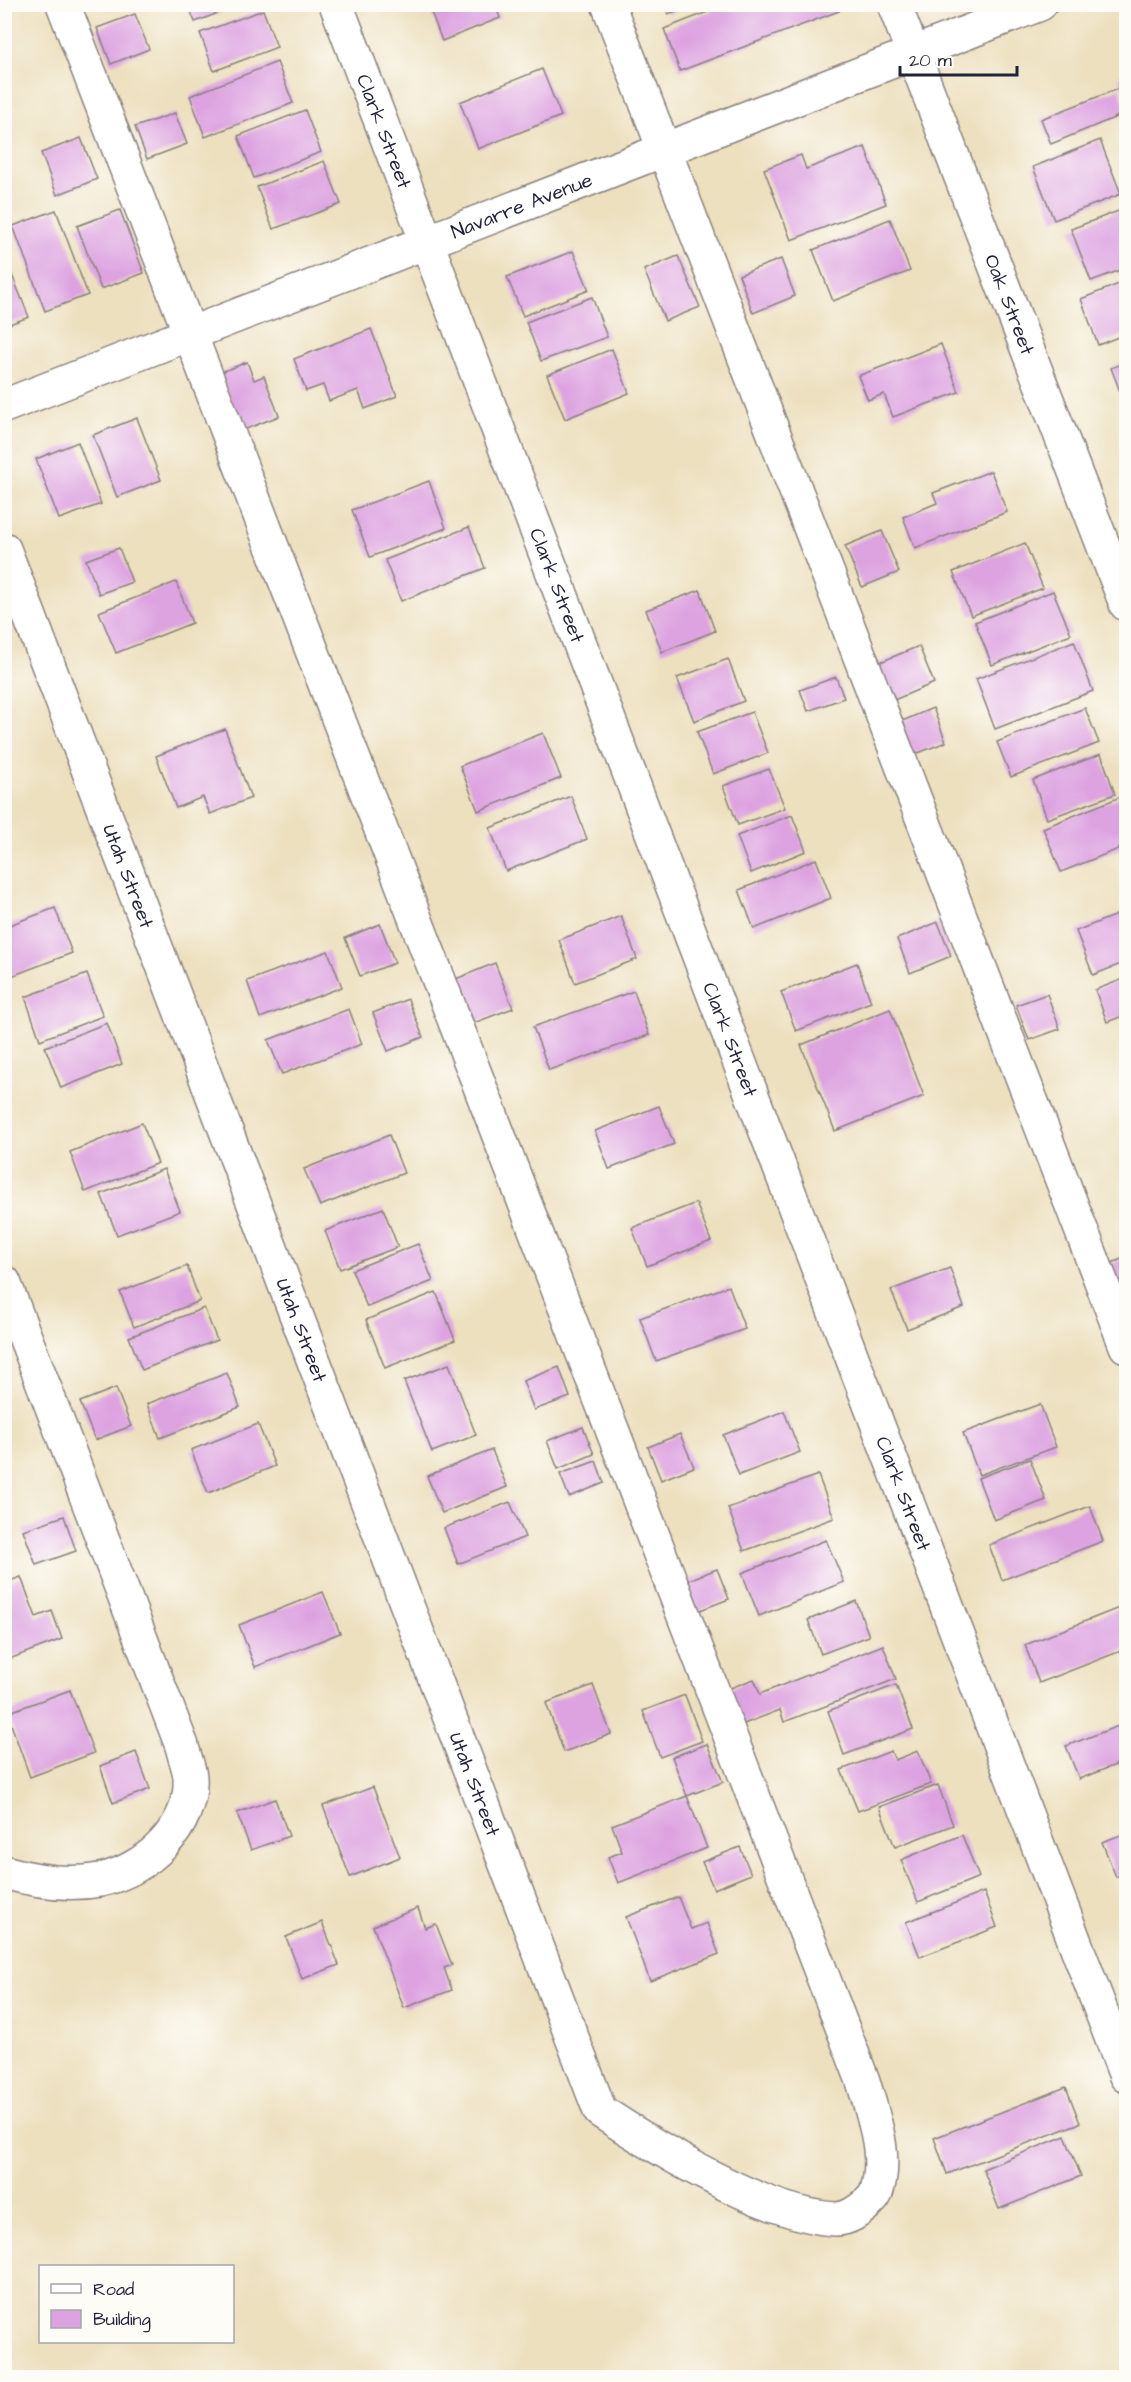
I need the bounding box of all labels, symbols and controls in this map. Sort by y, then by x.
scale bar [900,39,1017,77]
text: 20 m [909,48,952,73]
street label: Clark Street [349,70,418,193]
street label: Navarre Avenue [447,166,597,246]
street label: Oak Street [977,250,1041,359]
street label: Clark Street [522,524,591,647]
street label: Utah Street [95,820,160,932]
street label: Clark Street [695,978,764,1101]
street label: Utah Street [269,1274,334,1386]
street label: Clark Street [868,1432,938,1555]
street label: Utah Street [442,1729,507,1840]
legend [39,2265,234,2343]
text: Road [93,2277,134,2302]
text: Building [93,2307,151,2333]

